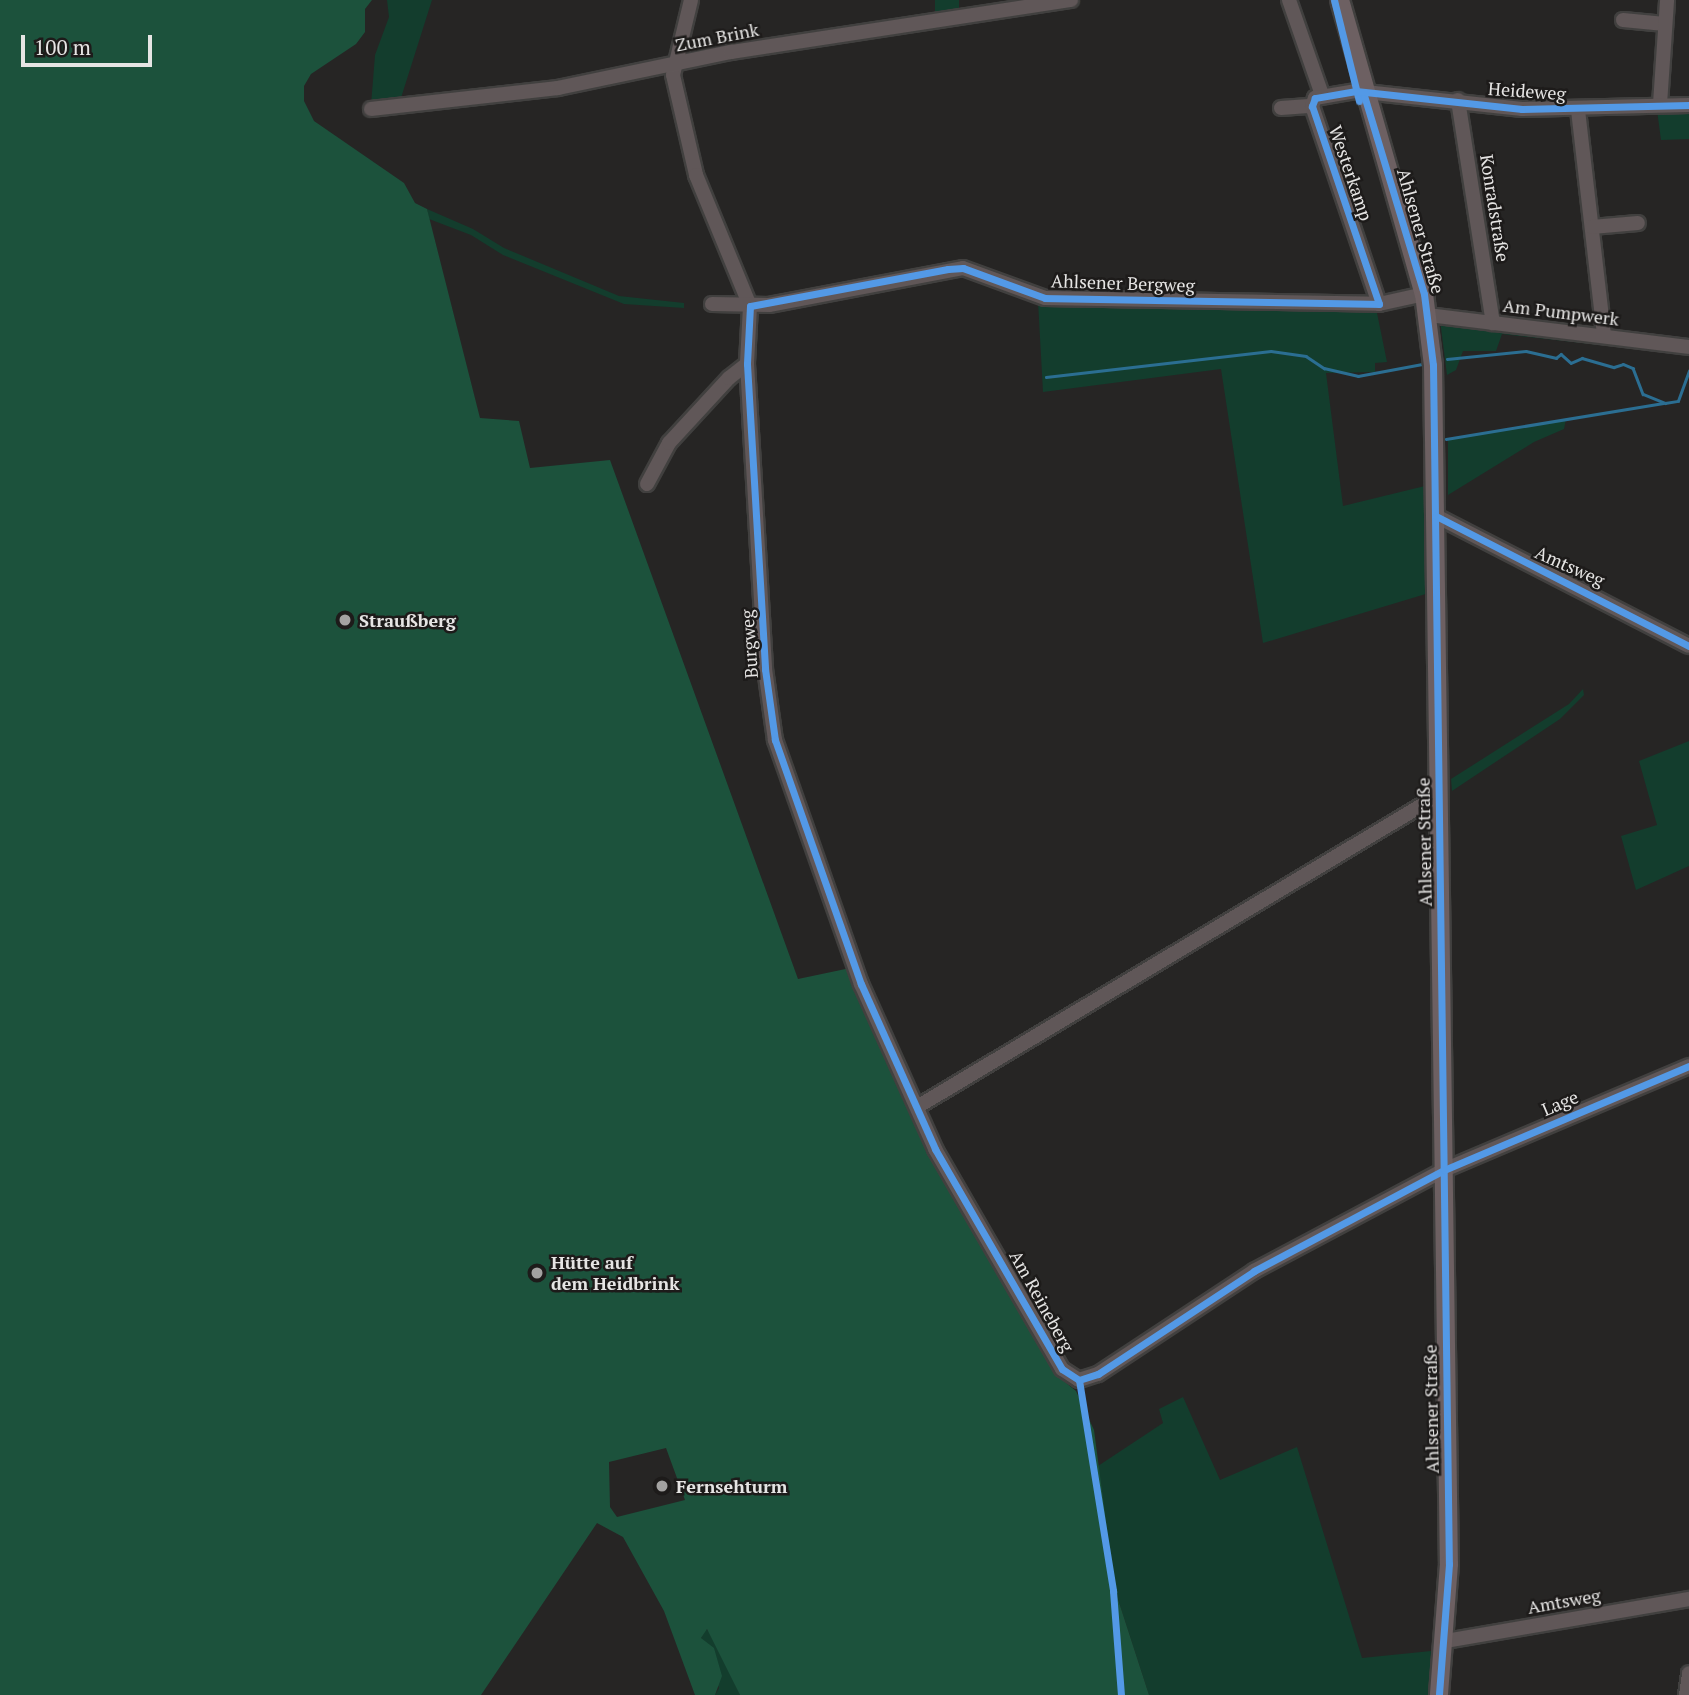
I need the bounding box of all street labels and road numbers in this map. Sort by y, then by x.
street label: Zum Brink [673,18,761,56]
street label: Heideweg [1487,78,1567,104]
street label: Westerkamp [1325,123,1377,223]
street label: Konradstraße [1476,153,1514,263]
street label: Ahlsener Straße [1393,166,1449,296]
street label: Ahlsener Bergweg [1051,270,1195,296]
street label: Am Pumpwerk [1502,294,1620,330]
street label: Amtsweg [1532,541,1608,591]
street label: Burgweg [736,609,762,679]
street label: Ahlsener Straße [1412,777,1436,907]
street label: Lage [1539,1086,1581,1120]
street label: Am Reineberg [1005,1246,1079,1356]
street label: Ahlsener Straße [1419,1344,1443,1474]
street label: Amtsweg [1526,1584,1602,1618]

